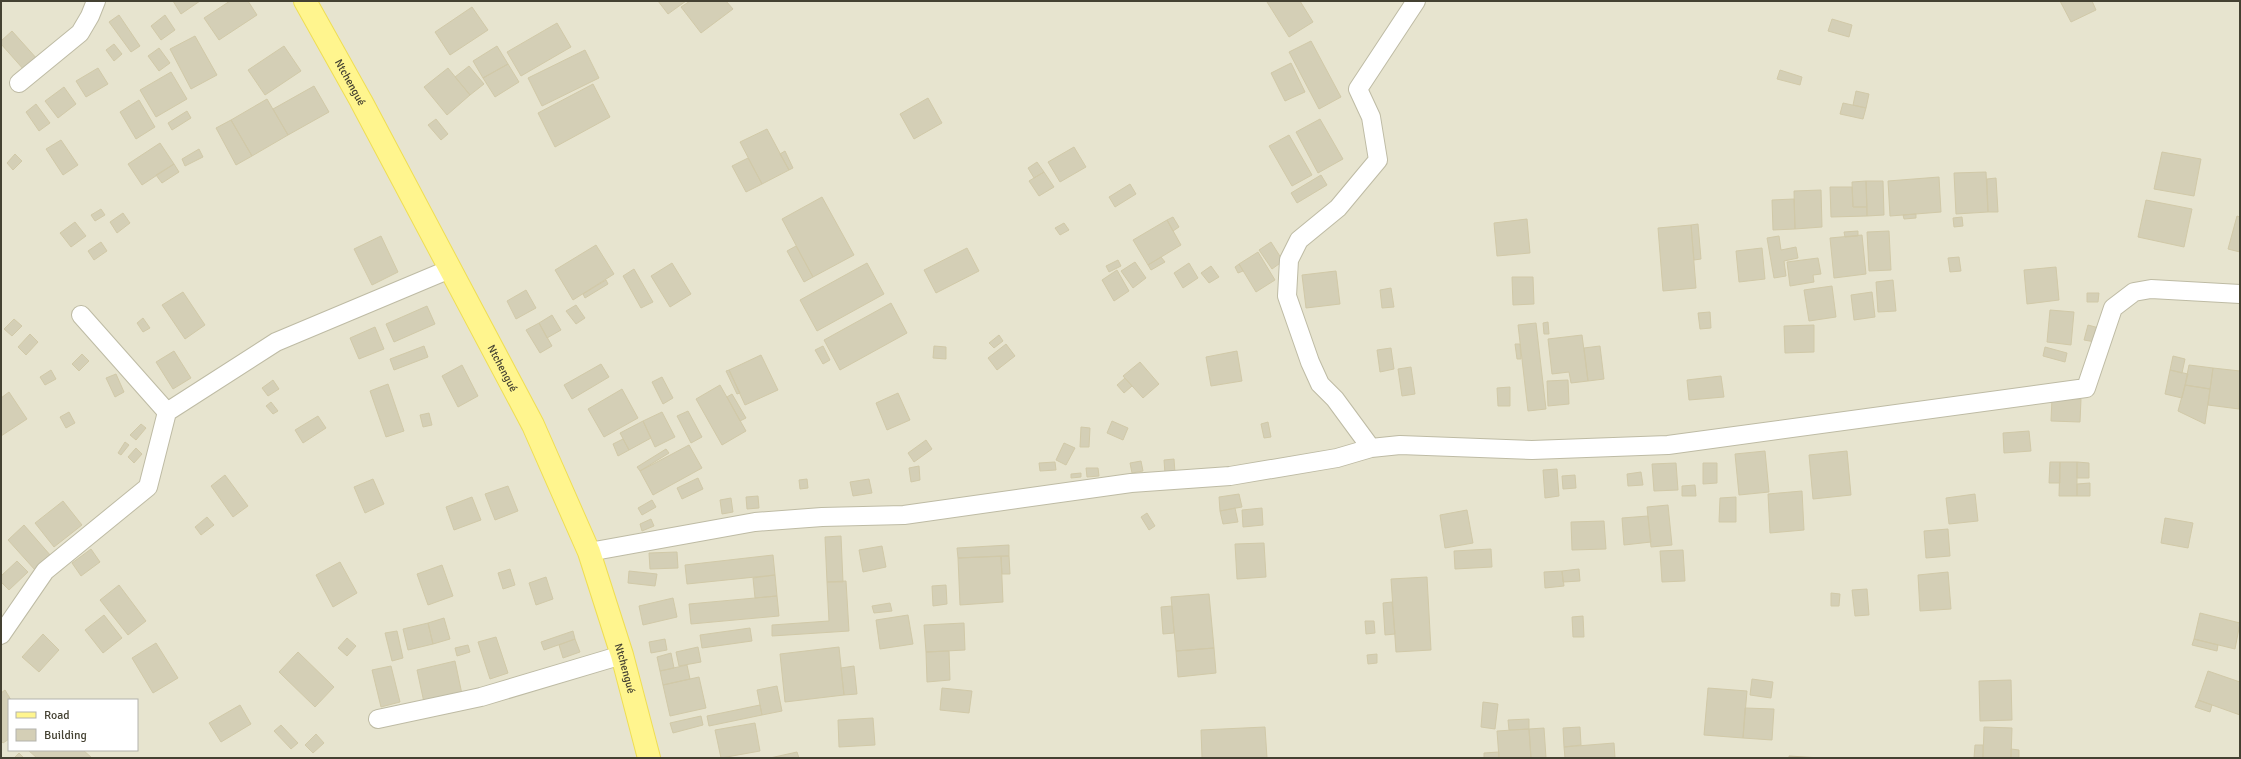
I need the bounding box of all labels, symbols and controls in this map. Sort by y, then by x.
street label: Ntchengué [332,57,368,108]
street label: Ntchengué [485,343,520,394]
street label: Ntchengué [612,642,638,695]
legend [8,699,138,751]
text: Road [44,708,70,723]
text: Building [44,728,87,743]

